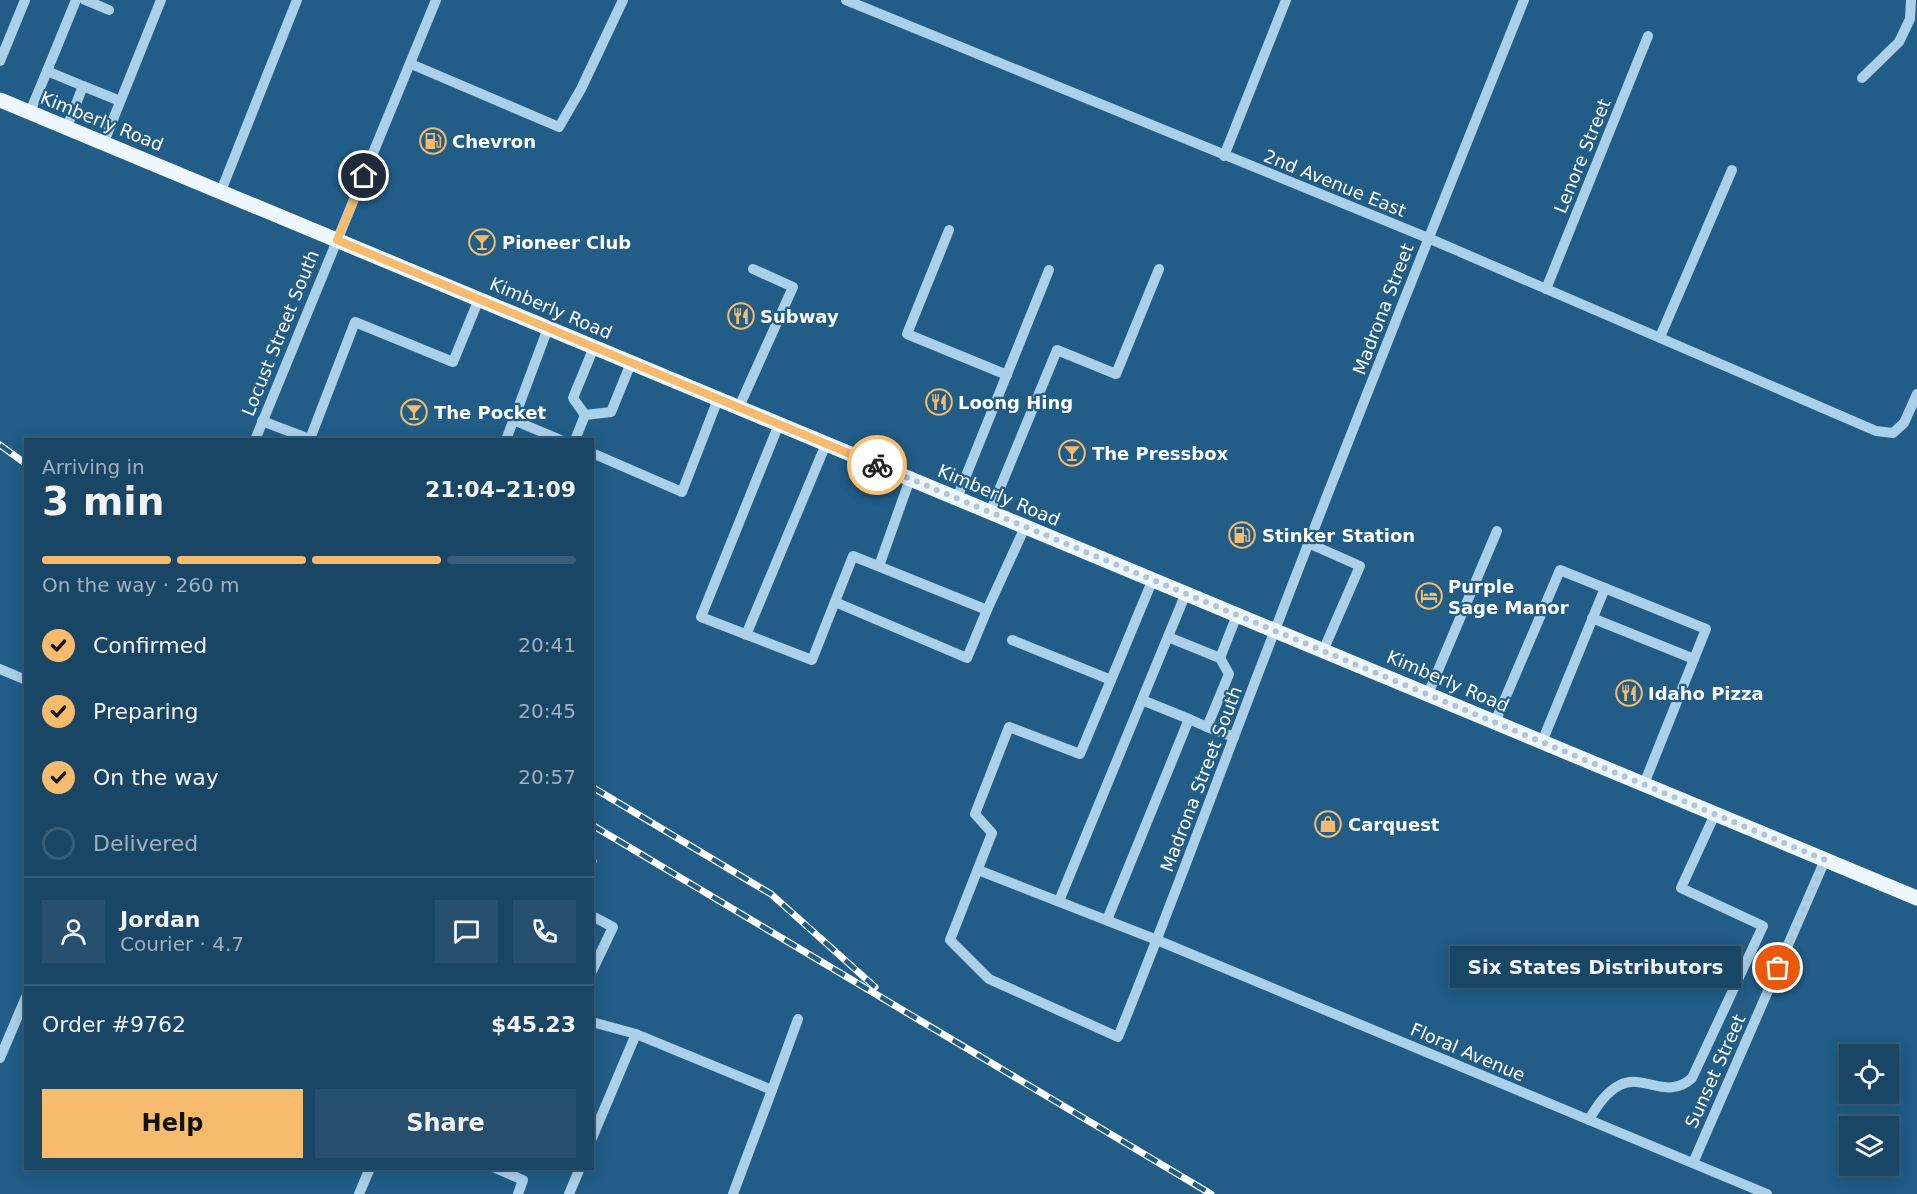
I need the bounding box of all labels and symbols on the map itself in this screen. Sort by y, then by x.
street label: Kimberly Road [37,87,167,155]
street label: Lenore Street [1549,96,1615,216]
fuel station icon: Chevron [418,126,448,156]
place label: Chevron [452,131,536,152]
street label: 2nd Avenue East [1261,145,1409,221]
pin [338,150,389,201]
bar icon: Pioneer Club [467,227,497,257]
place label: Pioneer Club [502,232,631,253]
street label: Madrona Street [1348,240,1418,378]
street label: Locust Street South [237,247,323,419]
street label: Kimberly Road [487,273,615,343]
restaurant icon: Subway [726,301,756,331]
place label: Subway [760,306,839,327]
restaurant icon: Loong Hing [924,387,954,417]
place label: Loong Hing [958,392,1073,413]
bar icon: The Pocket [399,397,429,427]
place label: The Pocket [434,402,546,423]
courier [847,435,907,495]
bar icon: The Pressbox [1057,438,1087,468]
place label: The Pressbox [1092,443,1229,464]
street label: Kimberly Road [935,460,1063,530]
fuel station icon: Stinker Station [1227,520,1257,550]
place label: Stinker Station [1262,525,1415,546]
place label: Purple Sage Manor [1448,576,1569,618]
hotel icon: Purple Sage Manor [1414,581,1444,611]
street label: Kimberly Road [1384,646,1512,716]
restaurant icon: Idaho Pizza [1614,678,1644,708]
street label: Madrona Street South [1156,683,1246,875]
place label: Idaho Pizza [1648,683,1764,704]
shop icon: Carquest [1313,809,1343,839]
place label: Carquest [1348,814,1440,835]
pin [1752,942,1803,993]
callout: Six States Distributors [1451,947,1742,989]
street label: Sunset Street [1681,1011,1749,1131]
street label: Floral Avenue [1408,1018,1528,1086]

